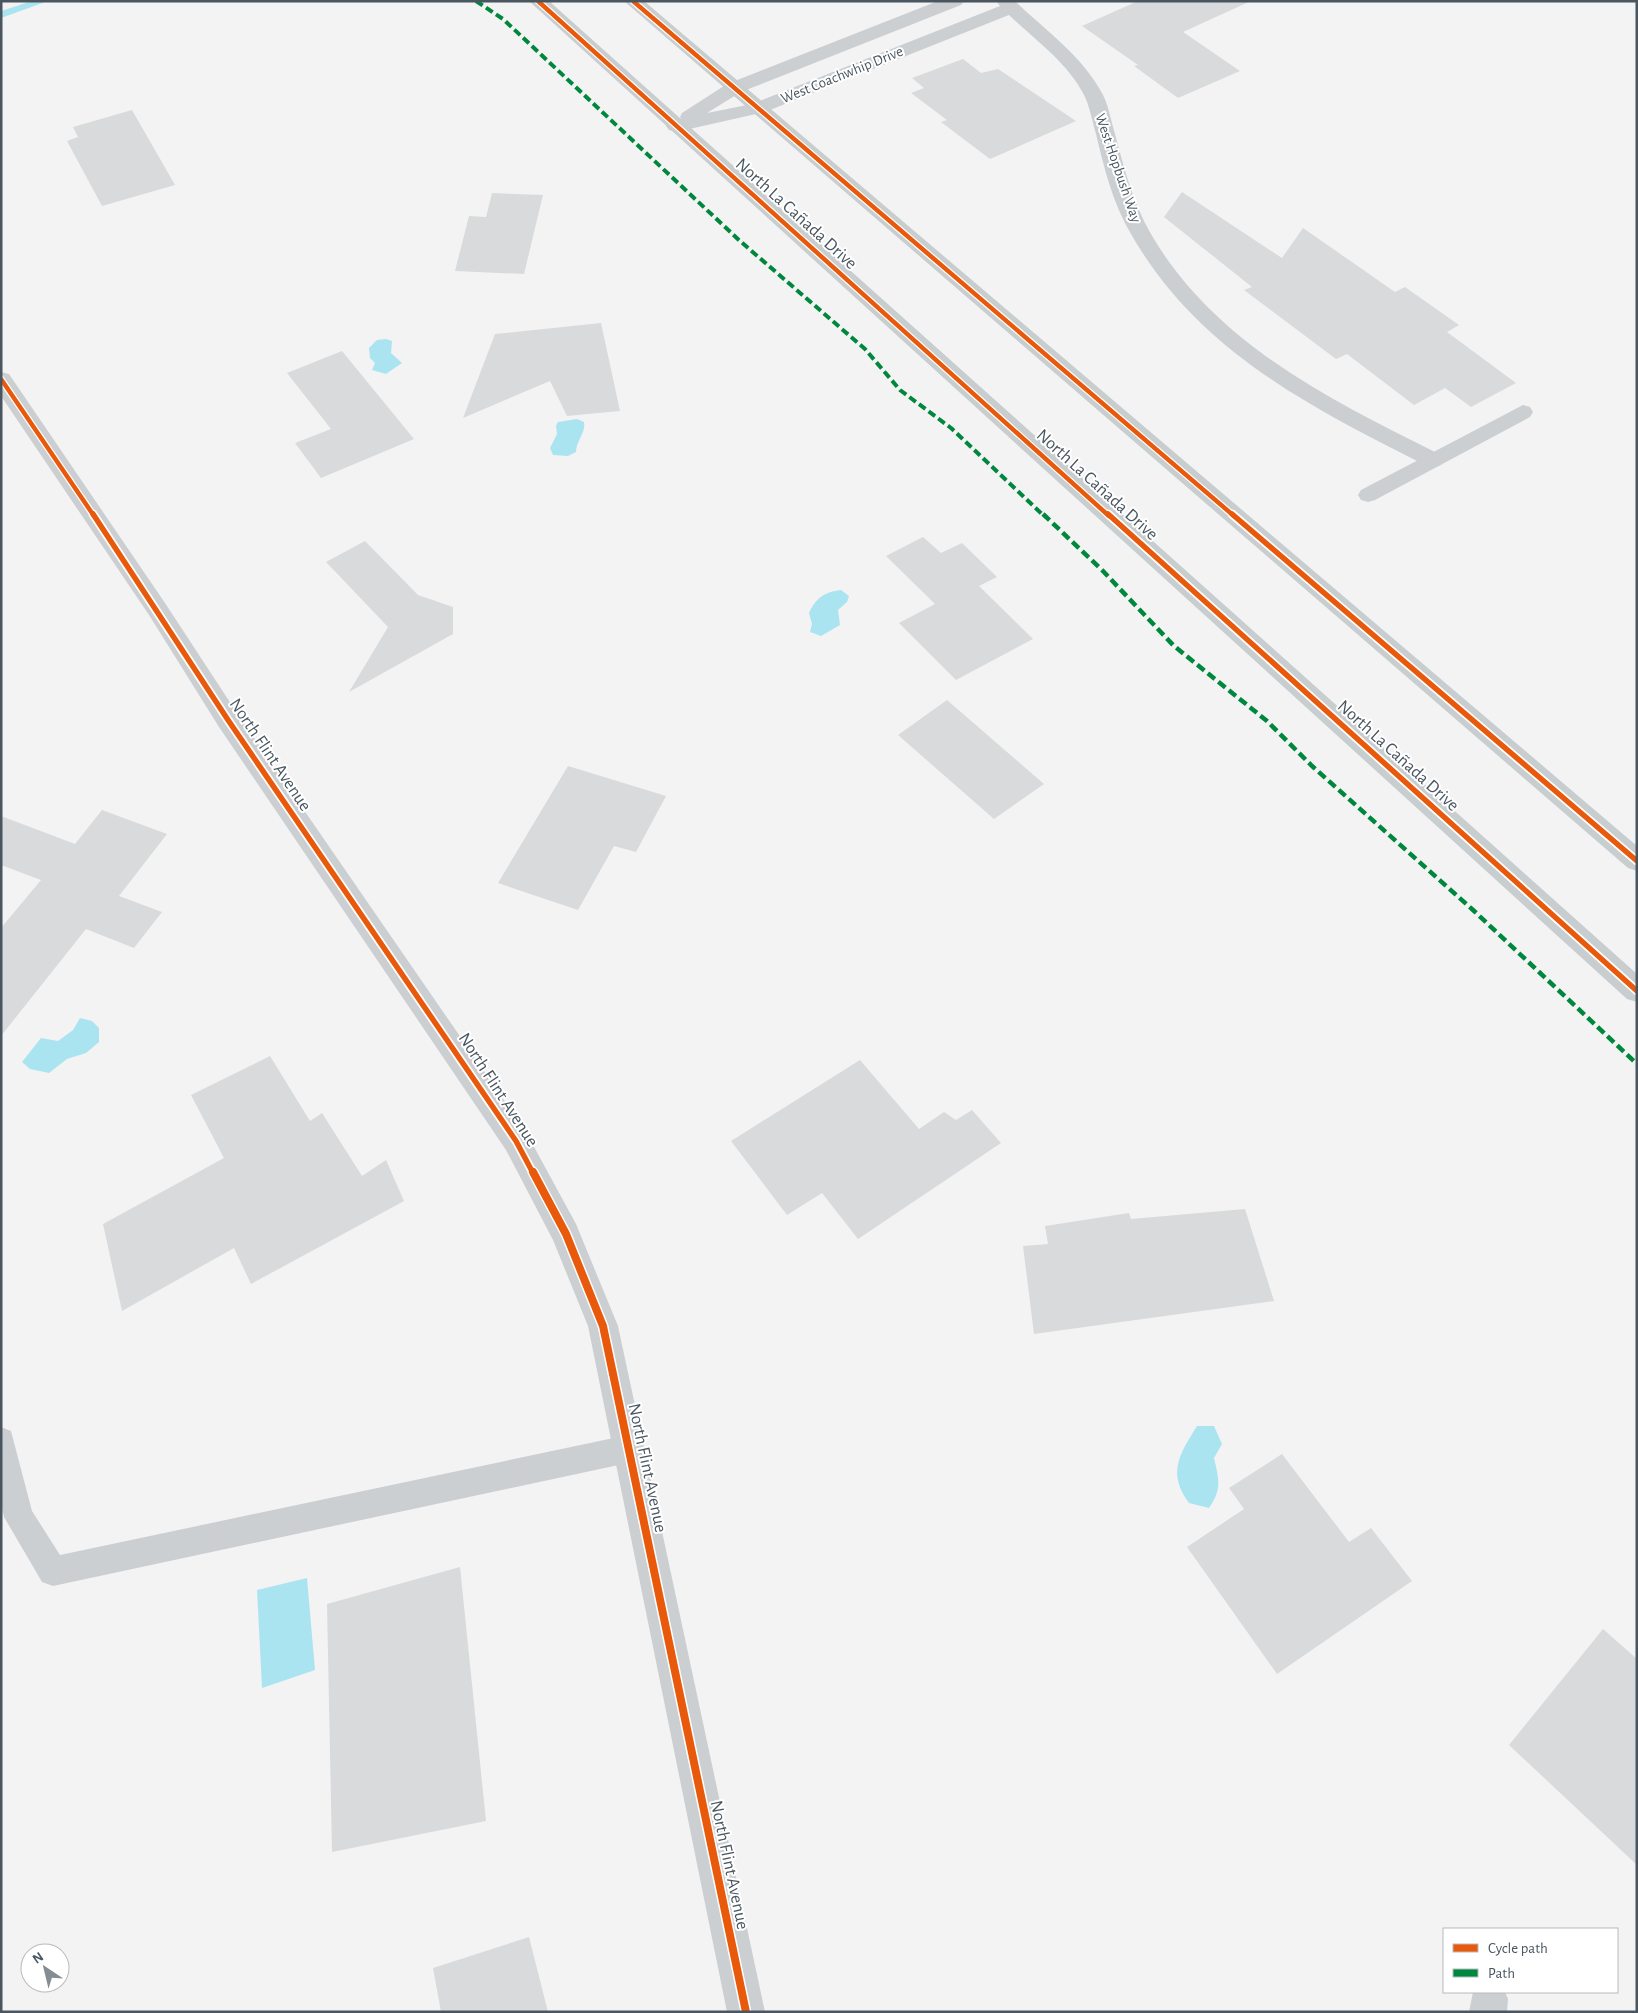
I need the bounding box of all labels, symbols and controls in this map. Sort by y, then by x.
street label: West Coachwhip Drive [779,44,905,106]
street label: West Hopbush Way [1092,112,1144,225]
street label: North La Cañada Drive [732,155,860,273]
street label: North La Cañada Drive [1033,426,1161,544]
street label: North Flint Avenue [226,695,314,815]
street label: North La Cañada Drive [1334,697,1462,815]
street label: North Flint Avenue [455,1030,541,1150]
street label: North Flint Avenue [625,1402,669,1534]
street label: North Flint Avenue [707,1799,751,1931]
legend [1443,1928,1618,1993]
text: Cycle path [1488,1941,1548,1956]
north arrow [20,1943,70,1993]
text: N [30,1950,46,1967]
text: Path [1488,1966,1515,1981]

